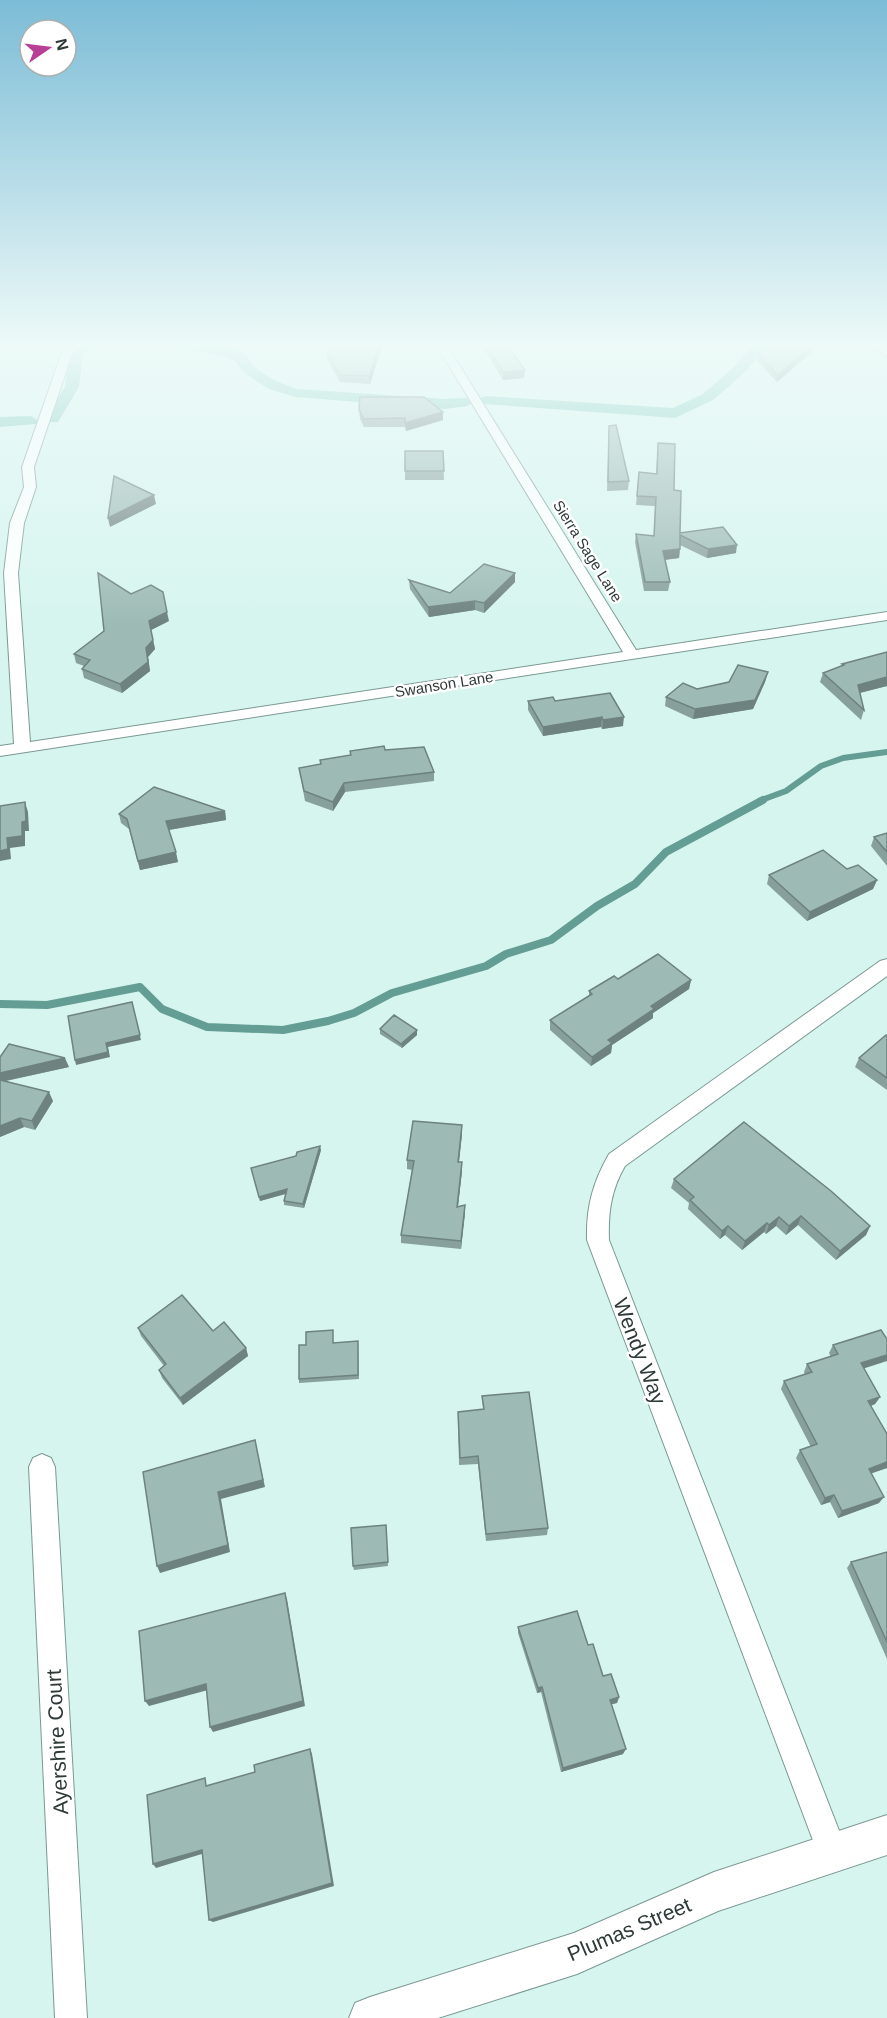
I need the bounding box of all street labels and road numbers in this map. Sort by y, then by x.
street label: Sierra Sage Lane [550,497,626,605]
street label: Swanson Lane [394,668,494,700]
street label: Wendy Way [609,1295,671,1408]
street label: Ayershire Court [42,1669,72,1815]
street label: Plumas Street [564,1893,694,1965]

